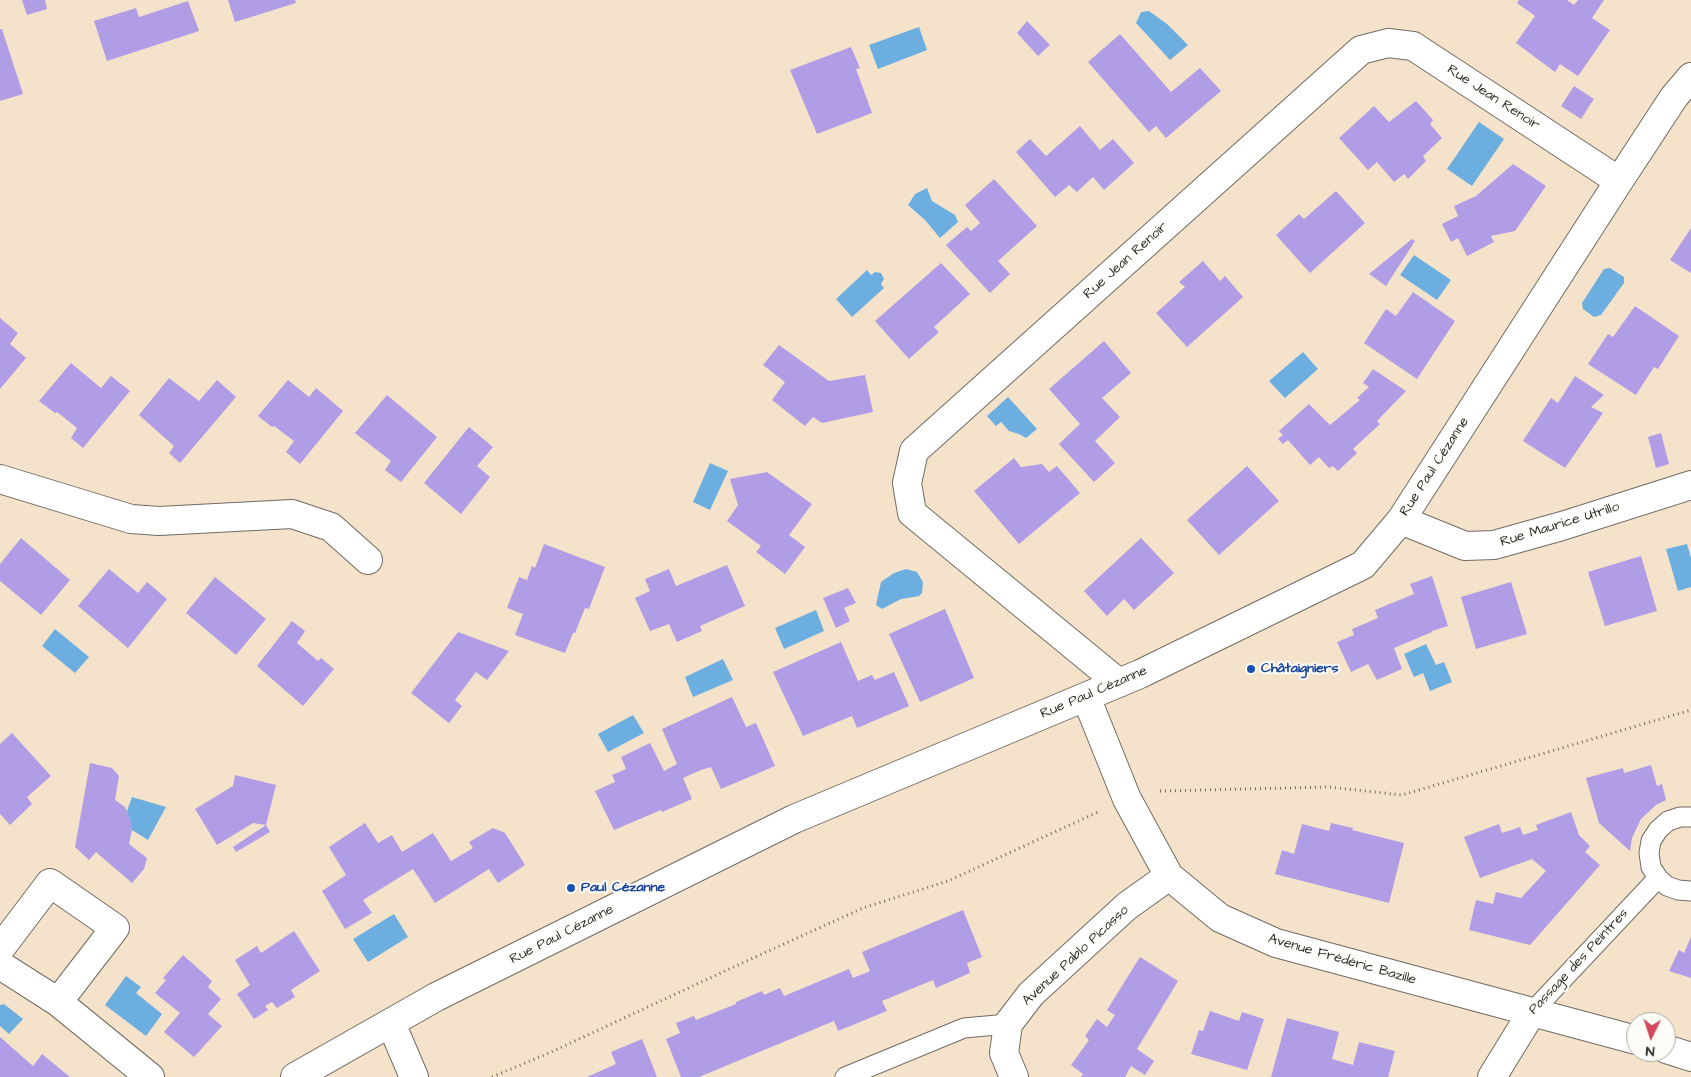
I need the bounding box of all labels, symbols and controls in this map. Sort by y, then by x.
street label: Rue Jean Renoir [1443,62,1543,134]
street label: Rue Jean Renoir [1081,219,1171,303]
street label: Rue Paul Cézanne [1397,414,1473,520]
street label: Rue Maurice Utrillo [1498,499,1622,551]
place label: Châtaigniers [1261,661,1339,677]
street label: Rue Paul Cézanne [1038,663,1150,723]
marker: Châtaigniers [1245,663,1257,675]
place label: Paul Cézanne [581,880,665,896]
marker: Paul Cézanne [565,882,577,894]
street label: Rue Paul Cézanne [507,902,617,968]
street label: Avenue Pablo Picasso [1019,902,1133,1010]
street label: Passage des Peintres [1526,906,1632,1018]
street label: Avenue Frédéric Bazille [1266,931,1418,989]
north arrow [1626,1012,1676,1062]
text: N [1645,1041,1655,1061]

